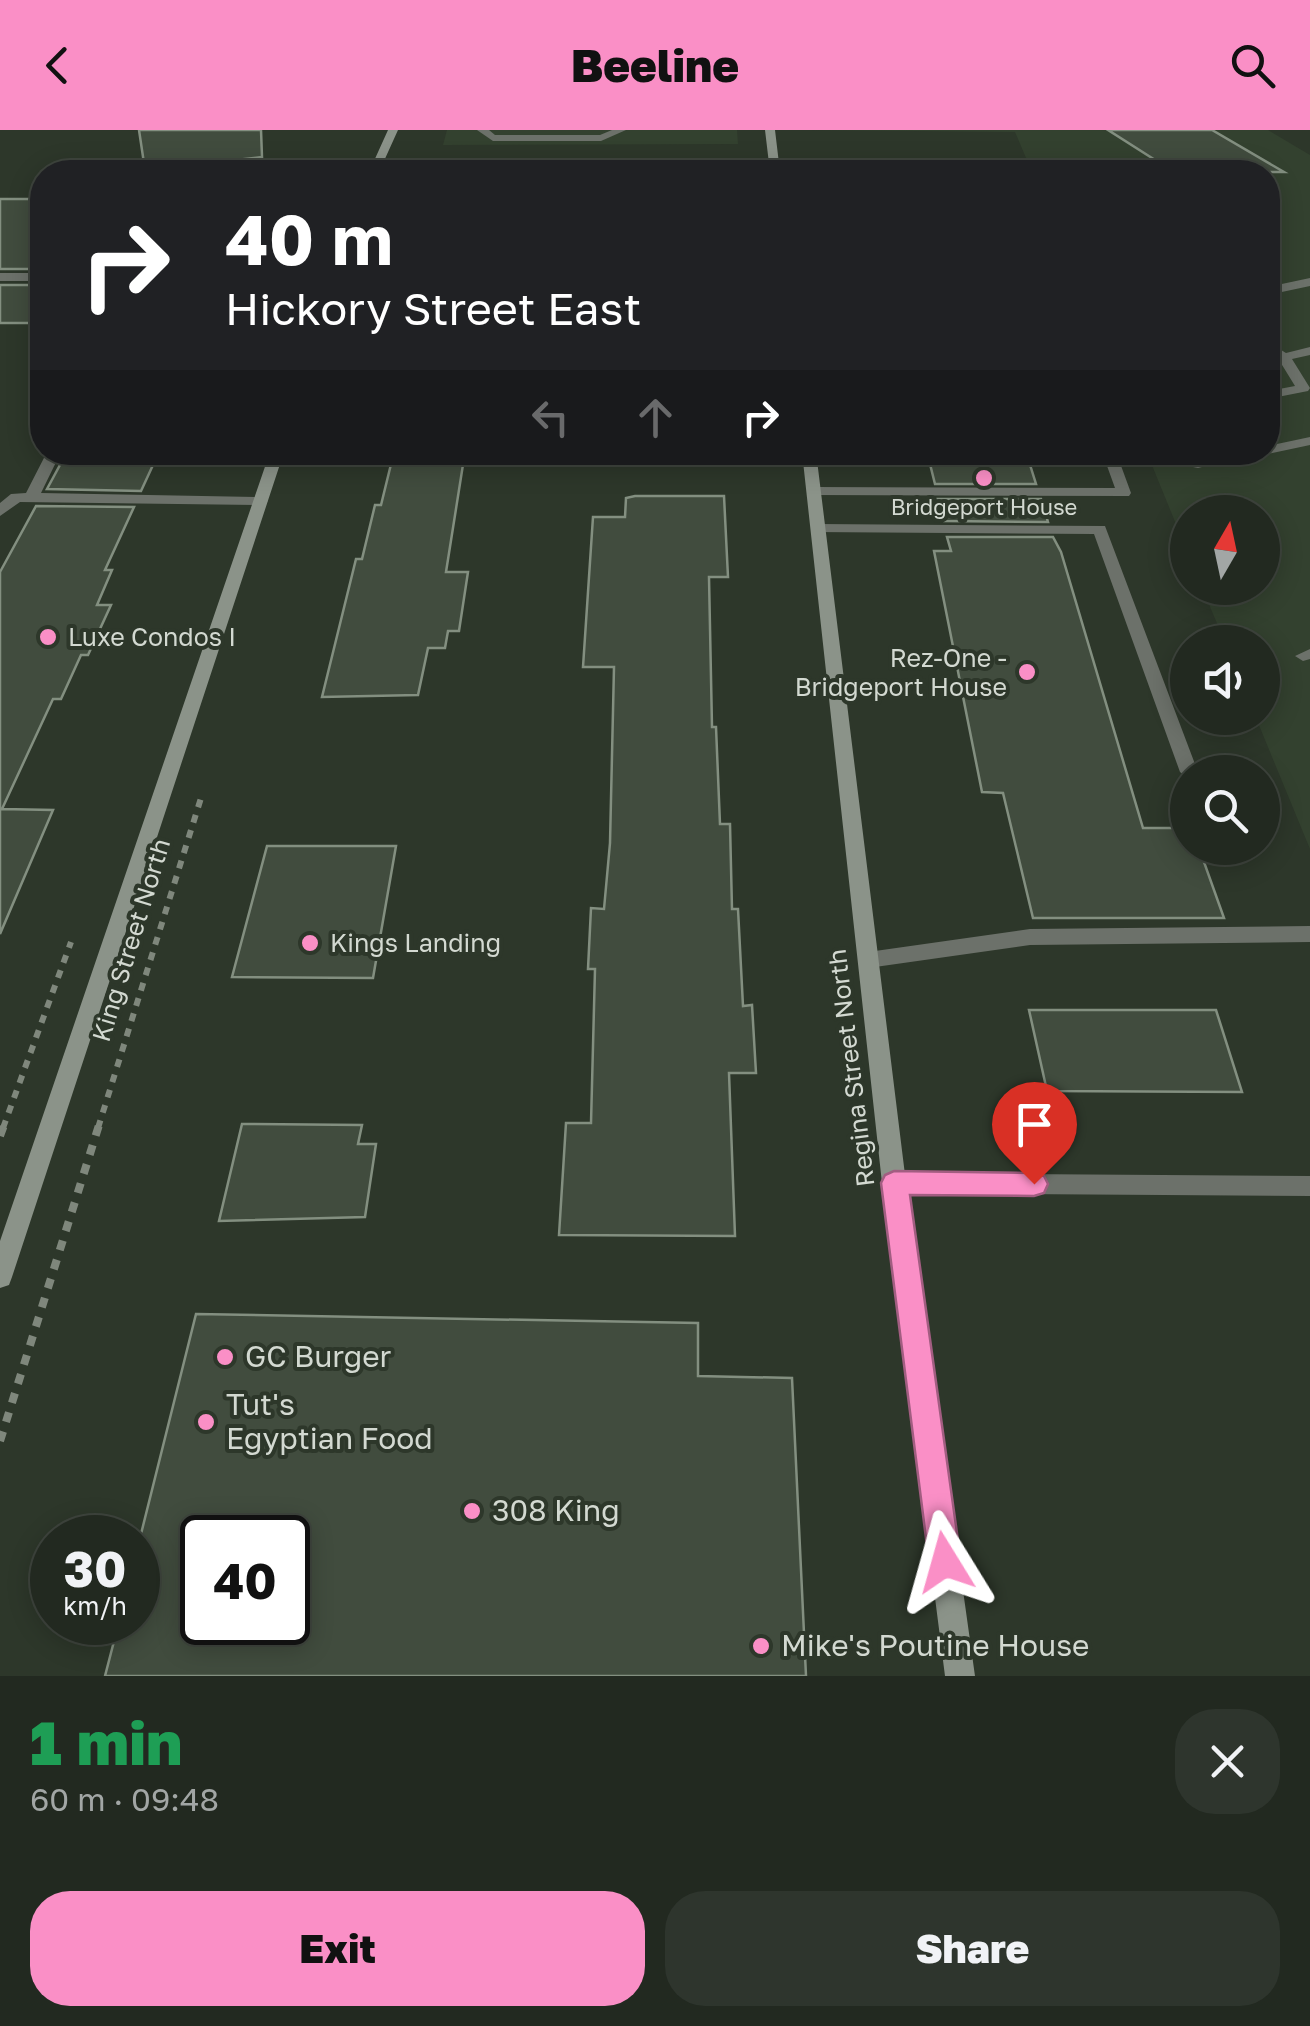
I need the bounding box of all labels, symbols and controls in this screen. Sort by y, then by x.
icon: back [30,38,85,93]
text: Beeline [571,38,739,92]
icon: search [1225,38,1280,93]
text: 40 m [225,196,393,280]
icon: right [60,200,190,330]
text: Hickory Street East [225,281,641,335]
icon: left [523,390,578,445]
icon: ahead [628,390,683,445]
icon: right [733,390,788,445]
marker: Bridgeport House [973,467,995,489]
place label: Bridgeport House [891,493,1077,520]
north arrow [1170,495,1280,605]
map controls [1170,495,1280,865]
place label: Luxe Condos I [68,621,236,652]
button: sound [1170,625,1280,735]
marker: Luxe Condos I [37,626,59,648]
place label: Rez-One - Bridgeport House [795,642,1007,702]
marker: Rez-One - Bridgeport House [1016,661,1038,683]
button: search [1170,755,1280,865]
street label: King Street North [85,835,176,1045]
place label: Kings Landing [330,927,501,958]
marker: Kings Landing [299,932,321,954]
street label: Regina Street North [821,948,880,1189]
pin [992,1082,1077,1185]
icon: arrive [1007,1097,1062,1152]
place label: GC Burger [245,1338,392,1374]
marker: GC Burger [214,1346,236,1368]
place label: Tut's Egyptian Food [226,1386,433,1456]
marker: Tut's Egyptian Food [195,1411,217,1433]
place label: 308 King [492,1492,620,1528]
marker: 308 King [461,1500,483,1522]
position arrow [893,1510,997,1614]
speed limit sign: 40 [180,1515,310,1645]
text: 30 [63,1538,126,1598]
text: km/h [63,1590,127,1621]
place label: Mike's Poutine House [781,1627,1089,1663]
marker: Mike's Poutine House [750,1635,772,1657]
text: 1 min [30,1706,182,1778]
button: close [1175,1709,1280,1814]
text: 60 m · 09:48 [30,1780,219,1818]
button: Exit [30,1891,645,2006]
button: Share [665,1891,1280,2006]

